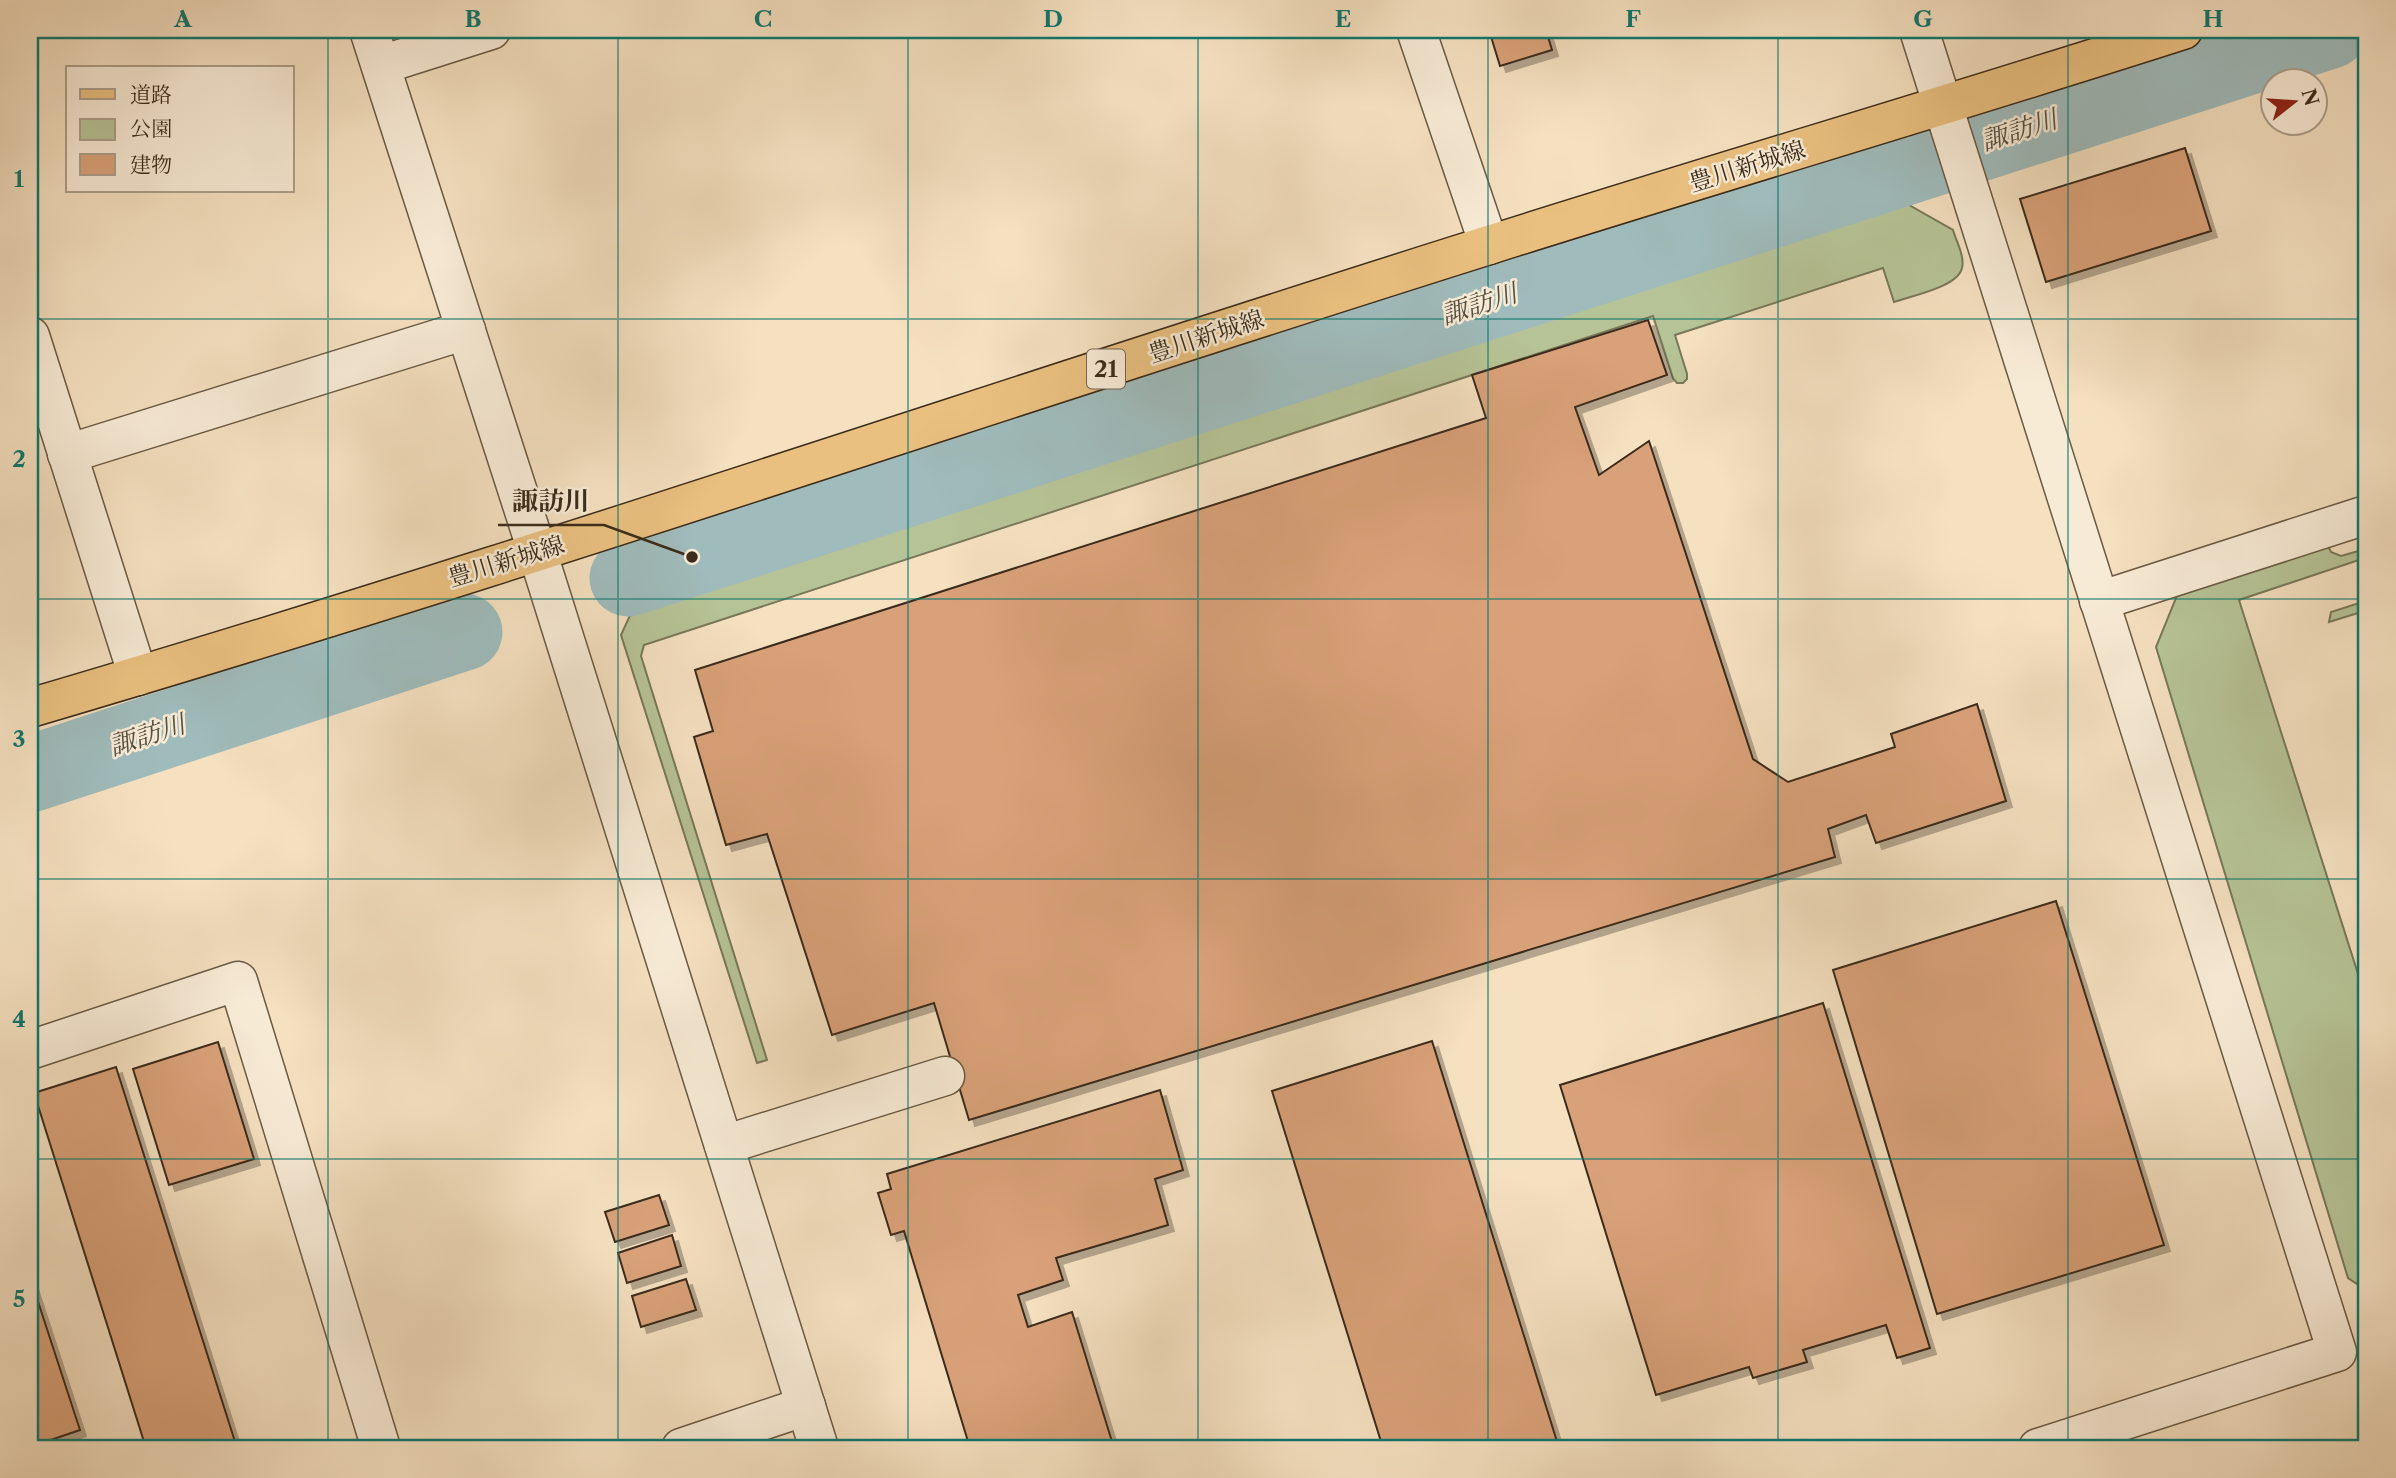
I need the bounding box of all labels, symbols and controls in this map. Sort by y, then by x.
text: A [173,5,193,33]
text: B [464,5,482,33]
text: C [754,5,772,33]
text: D [1043,5,1063,33]
text: E [1335,5,1351,33]
text: F [1625,5,1641,33]
text: G [1913,5,1933,33]
text: H [2203,5,2224,33]
legend [66,66,294,192]
north arrow [2260,66,2330,136]
text: 道路 [130,82,172,107]
text: N [2296,86,2323,108]
water label: 諏訪川 [1977,102,2064,157]
text: 公園 [130,116,172,141]
street label: 豊川新城線 [1685,135,1809,197]
text: 建物 [130,152,172,177]
text: 1 [14,165,25,193]
water label: 諏訪川 [1437,276,1524,331]
street label: 豊川新城線 [1144,304,1268,368]
road number: 21 [1087,350,1125,388]
text: 2 [12,445,26,473]
callout: 諏訪川 [498,478,604,525]
text: 諏訪川 [512,485,590,517]
street label: 豊川新城線 [444,530,568,592]
water label: 諏訪川 [105,707,192,762]
text: 3 [13,725,26,753]
text: 4 [12,1005,26,1033]
text: 5 [13,1285,25,1313]

